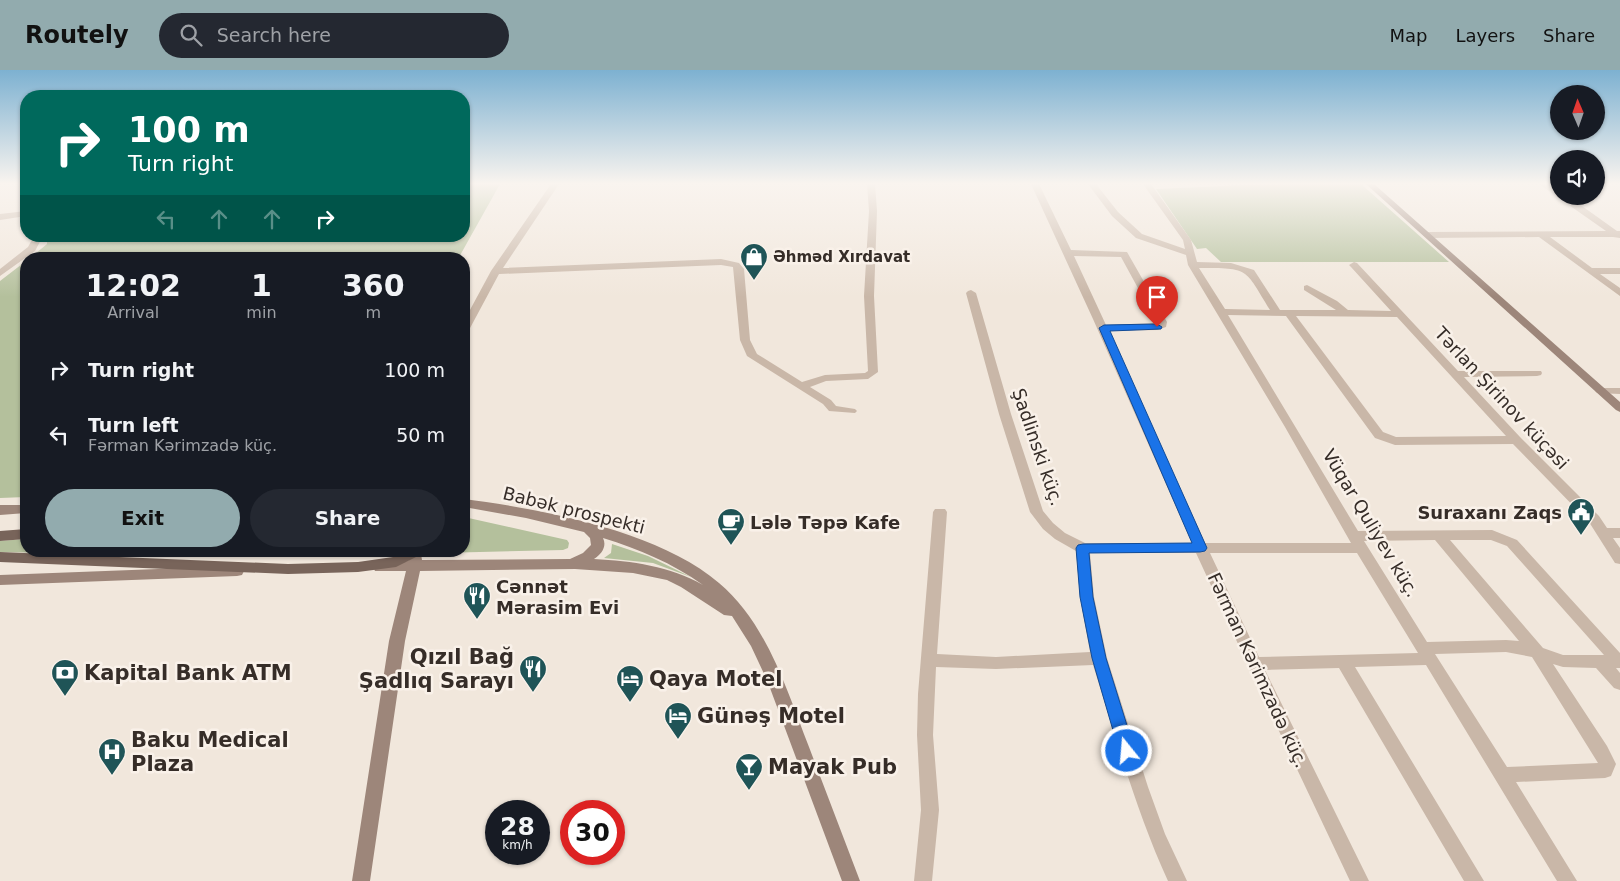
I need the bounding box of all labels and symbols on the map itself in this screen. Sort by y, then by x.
north arrow [1550,85,1605,140]
shop icon: Əhməd Xırdavat [739,242,769,281]
place label: Əhməd Xırdavat [773,248,910,266]
pin [1136,276,1178,327]
street label: Tərlan Şirinov küçəsi [1430,322,1573,474]
street label: Şadlinski küç. [1008,386,1068,508]
street label: Vüqar Quliyev küç. [1319,445,1423,601]
street label: Babək prospekti [501,482,647,538]
public building icon: Suraxanı Zaqs [1566,497,1596,536]
place label: Suraxanı Zaqs [1417,502,1562,523]
cafe icon: Lələ Təpə Kafe [716,507,746,546]
place label: Lələ Təpə Kafe [750,512,900,533]
street label: Fərman Kərimzadə küç. [1204,569,1312,771]
place label: Cənnət Mərasim Evi [496,576,619,618]
restaurant icon: Cənnət Mərasim Evi [462,581,492,620]
place label: Qızıl Bağ Şadlıq Sarayı [359,645,514,693]
restaurant icon: Qızıl Bağ Şadlıq Sarayı [518,654,548,693]
bank icon: Kapital Bank ATM [50,658,80,697]
place label: Kapital Bank ATM [84,661,292,685]
hotel icon: Qaya Motel [615,664,645,703]
place label: Qaya Motel [649,667,782,691]
hotel icon: Günəş Motel [663,701,693,740]
place label: Günəş Motel [697,704,845,728]
position arrow [1100,724,1152,776]
place label: Baku Medical Plaza [131,728,289,776]
hospital icon: Baku Medical Plaza [97,737,127,776]
bar icon: Mayak Pub [734,752,764,791]
place label: Mayak Pub [768,755,897,779]
speed limit sign: 30 [560,800,625,865]

